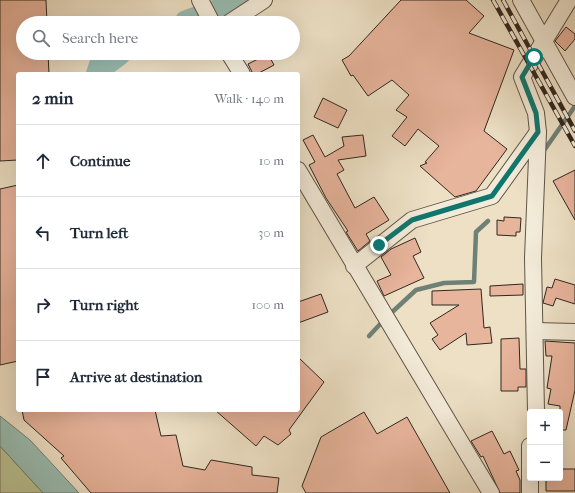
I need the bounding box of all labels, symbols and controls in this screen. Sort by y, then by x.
search box [16,16,300,60]
icon: search [30,27,52,49]
text: Search here [62,29,138,47]
route start [525,48,543,66]
text: 2 min [32,88,73,108]
text: Walk · 140 m [215,91,284,106]
icon: ahead [32,150,54,172]
text: Continue [70,152,130,170]
text: 10 m [259,153,284,168]
icon: left [32,222,54,244]
text: Turn left [70,224,128,242]
text: 30 m [258,225,284,240]
route end [370,236,388,254]
icon: right [32,294,54,316]
text: Turn right [70,296,139,314]
text: 100 m [251,297,284,312]
icon: arrive [32,366,54,388]
text: Arrive at destination [70,368,202,386]
map controls [527,409,563,481]
button: + [527,409,563,445]
button: − [527,445,563,481]

